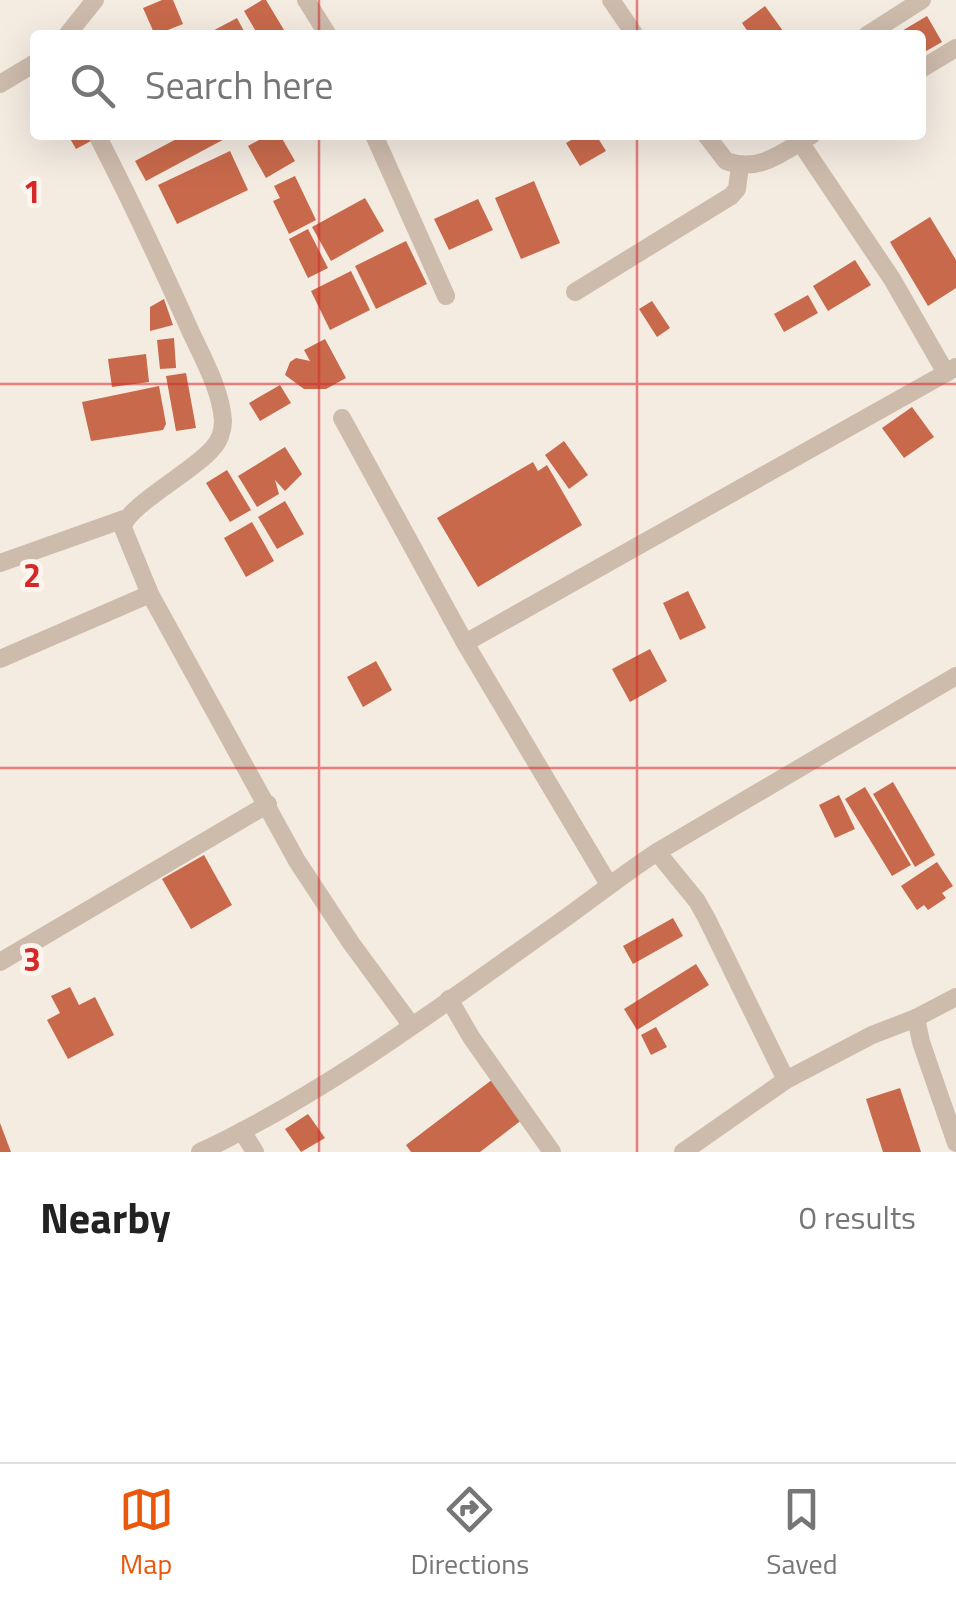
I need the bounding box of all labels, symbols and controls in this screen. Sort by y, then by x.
search box [30,30,926,140]
text: Search here [145,56,333,114]
icon: search [65,58,120,113]
text: 1 [23,167,41,215]
text: 2 [23,551,41,599]
text: 3 [23,935,41,983]
text: Nearby [40,1185,171,1249]
text: 0 results [799,1193,916,1241]
tab: Map [119,1482,174,1585]
tab: Directions [411,1482,529,1585]
tab: Saved [766,1482,837,1585]

